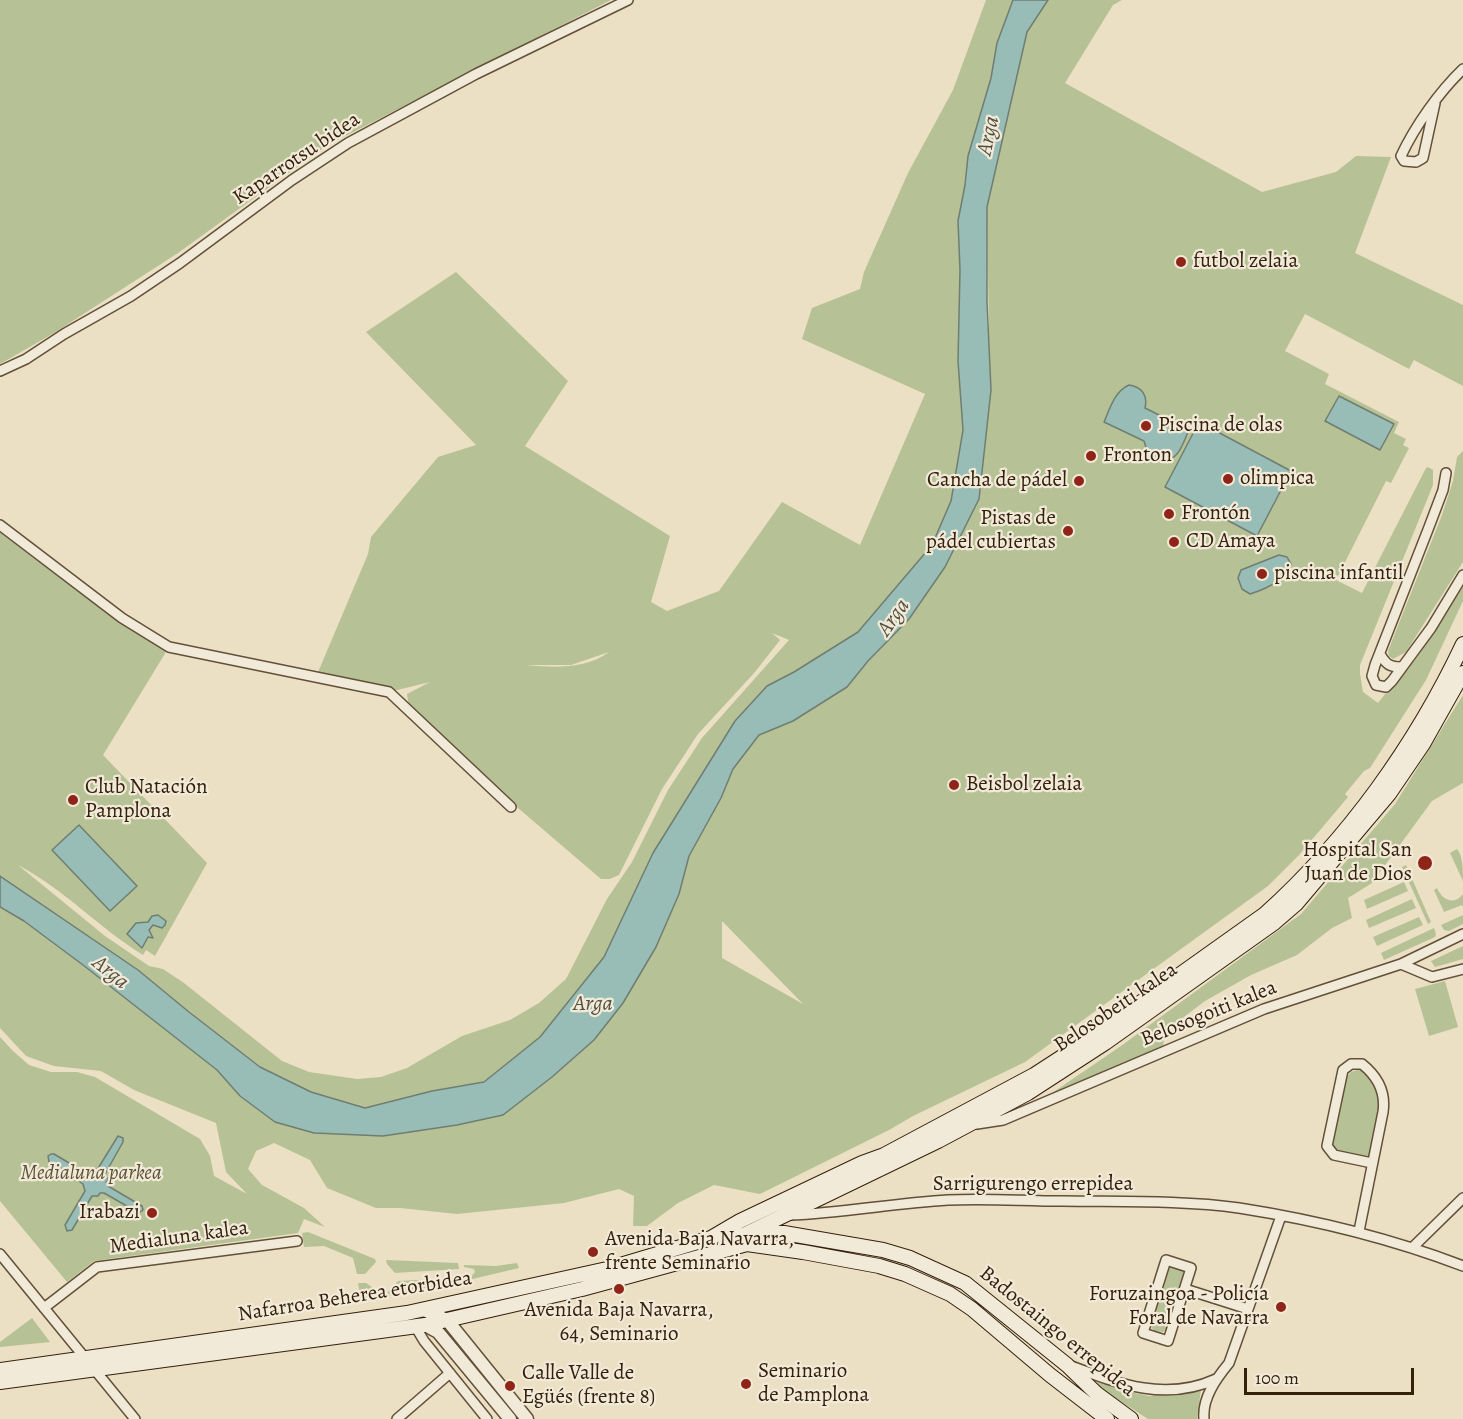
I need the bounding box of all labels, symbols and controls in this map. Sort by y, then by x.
street label: Kaparrotsu bidea [229,107,365,211]
water label: Arga [972,114,1006,158]
place label: futbol zelaia [1193,249,1298,275]
marker: futbol zelaia [1174,255,1188,269]
place label: Piscina de olas [1158,413,1283,439]
marker: Piscina de olas [1139,419,1153,433]
place label: Fronton [1103,443,1172,469]
marker: Fronton [1084,449,1098,463]
place label: olimpica [1240,466,1314,492]
place label: Cancha de pádel [927,468,1067,494]
marker: olimpica [1221,472,1235,486]
marker: Cancha de pádel [1072,474,1086,488]
place label: Frontón [1181,501,1250,527]
place label: Pistas de pádel cubiertas [926,506,1056,556]
marker: Frontón [1162,507,1176,521]
marker: Pistas de pádel cubiertas [1061,524,1075,538]
place label: CD Amaya [1186,529,1276,555]
marker: CD Amaya [1167,535,1181,549]
place label: piscina infantil [1274,561,1403,587]
marker: piscina infantil [1255,567,1269,581]
water label: Arga [872,594,916,642]
place label: Beisbol zelaia [966,772,1082,798]
place label: Club Natación Pamplona [85,775,207,825]
marker: Beisbol zelaia [947,778,961,792]
marker: Club Natación Pamplona [66,793,80,807]
place label: Hospital San Juan de Dios [1303,838,1412,888]
marker: Hospital San Juan de Dios [1416,854,1434,872]
water label: Arga [86,950,134,996]
street label: Belosobeiti kalea [1050,957,1182,1059]
street label: Belosogoiti kalea [1137,975,1281,1053]
water label: Arga [573,992,613,1018]
park label: Medialuna parkea [20,1161,162,1187]
street label: Sarrigurengo errepidea [933,1172,1133,1198]
place label: Irabazi [79,1200,140,1226]
marker: Irabazi [145,1206,159,1220]
street label: Medialuna kalea [108,1216,250,1260]
place label: Avenida Baja Navarra, frente Seminario [605,1227,794,1277]
marker: Avenida Baja Navarra, frente Seminario [586,1245,600,1259]
street label: Badostaingo errepidea [974,1261,1140,1403]
street label: Nafarroa Beherea etorbidea [236,1266,474,1328]
marker: Avenida Baja Navarra, 64, Seminario [612,1282,626,1296]
place label: Foruzaingoa - Policía Foral de Navarra [1089,1282,1269,1332]
place label: Avenida Baja Navarra, 64, Seminario [524,1298,714,1348]
marker: Foruzaingoa - Policía Foral de Navarra [1274,1300,1288,1314]
scale bar [1247,1356,1416,1394]
place label: Seminario de Pamplona [758,1359,869,1409]
place label: Calle Valle de Egüés (frente 8) [522,1361,655,1411]
text: 100 m [1255,1366,1299,1390]
marker: Seminario de Pamplona [739,1377,753,1391]
marker: Calle Valle de Egüés (frente 8) [503,1379,517,1393]

